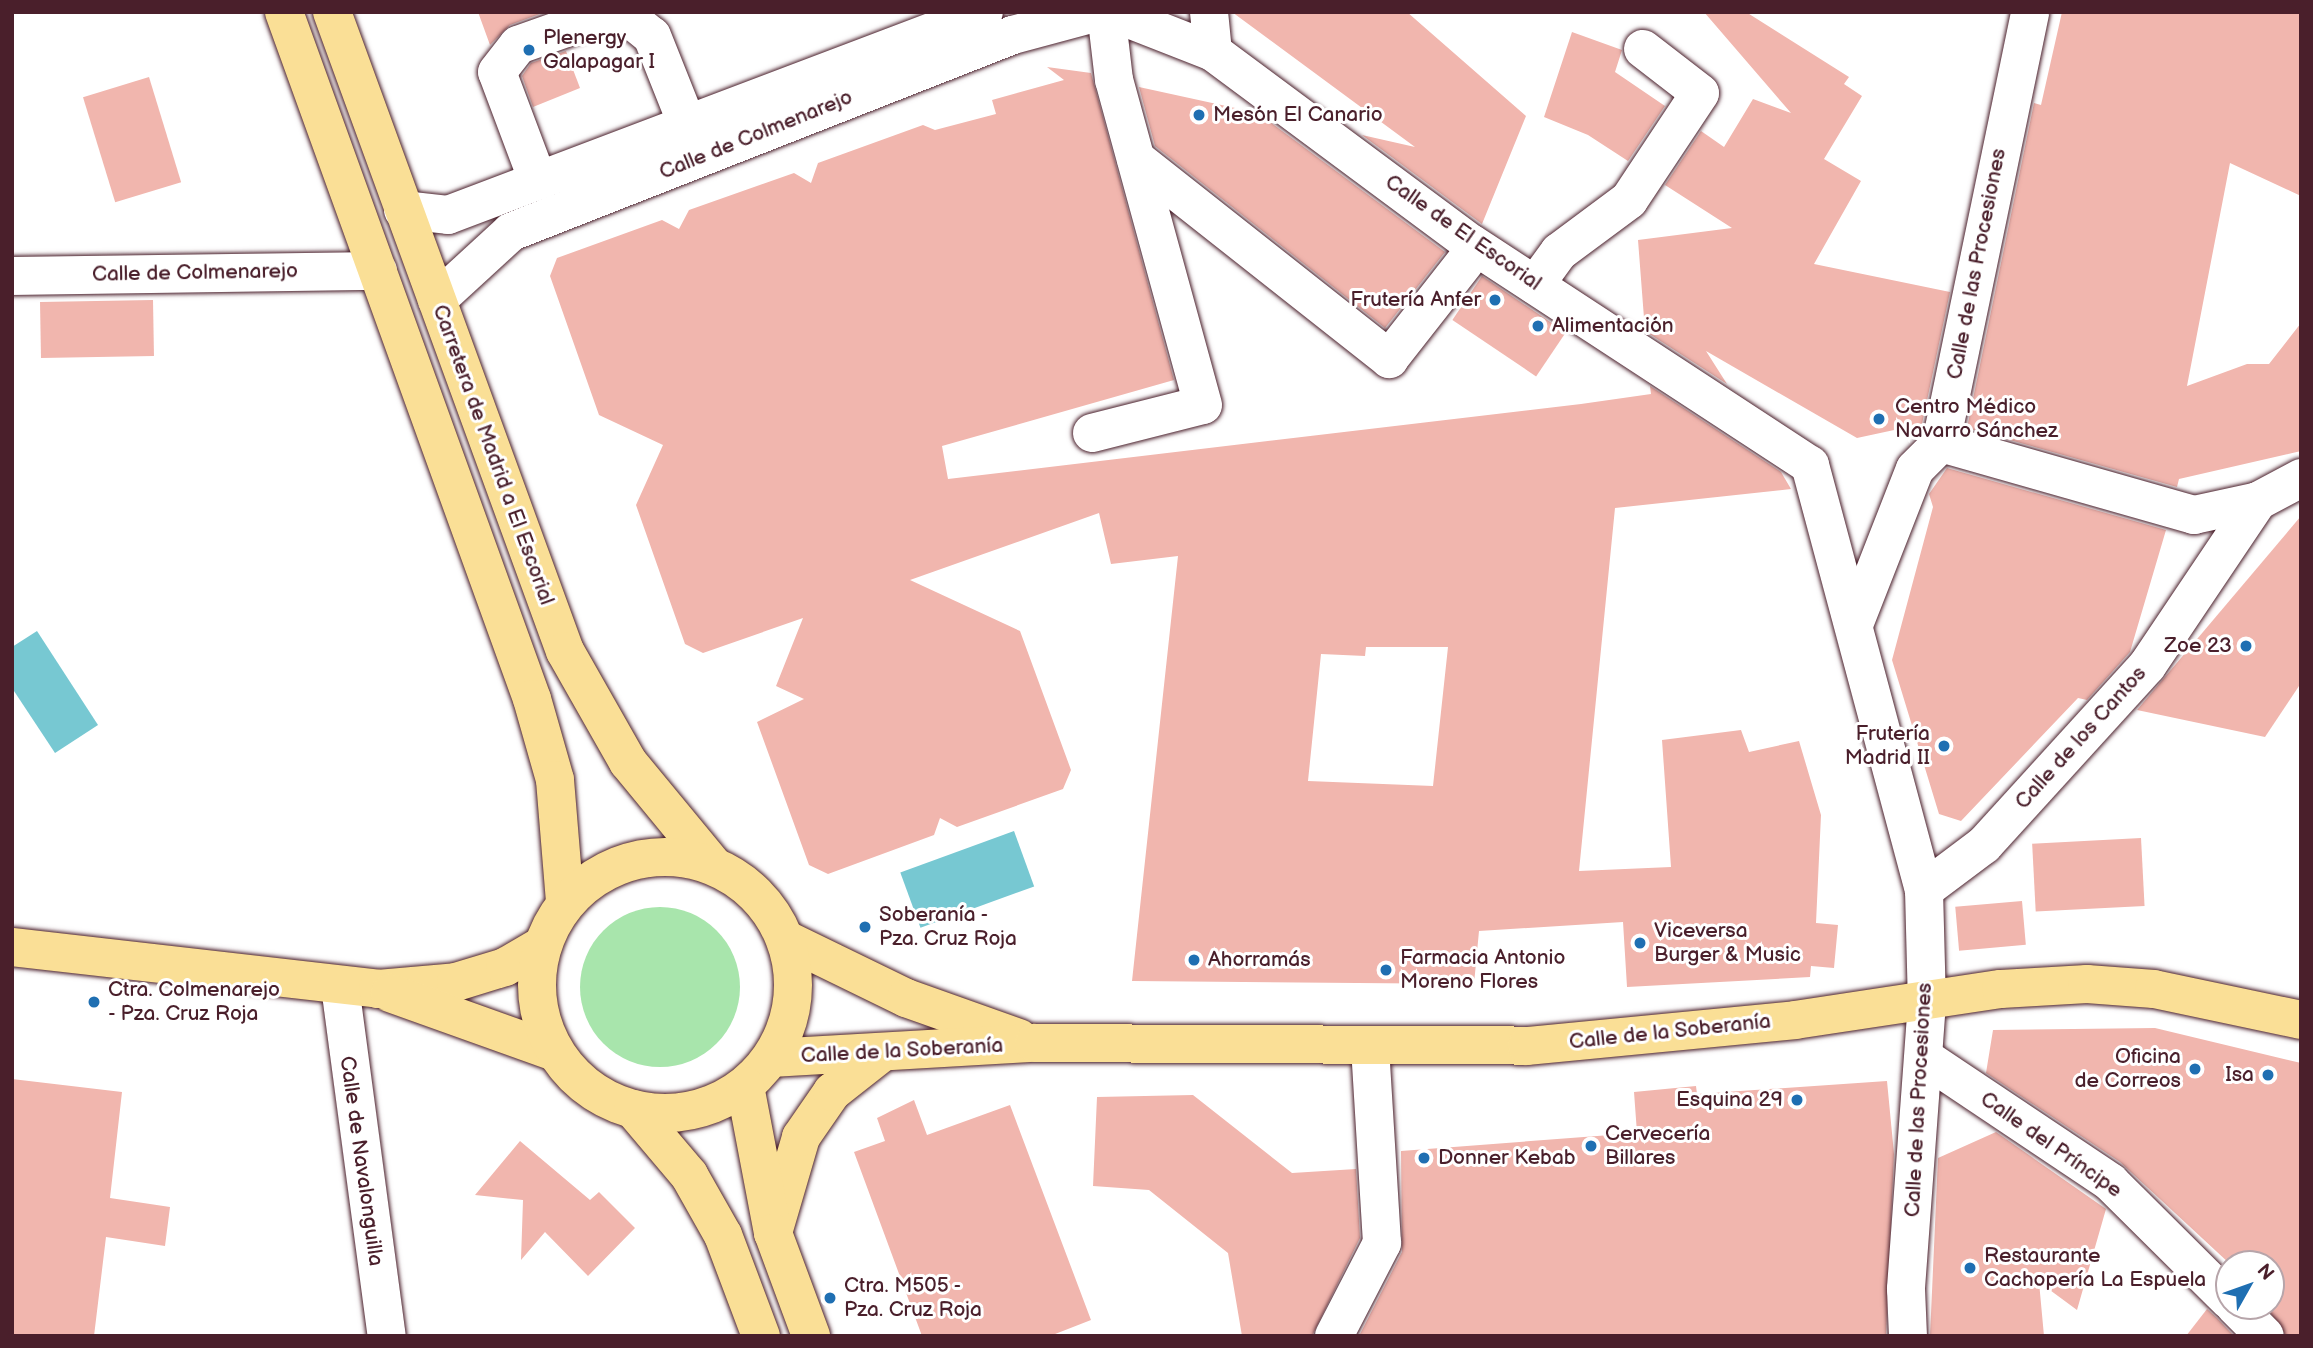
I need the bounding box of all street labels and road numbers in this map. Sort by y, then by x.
street label: Calle de Colmenarejo [656,85,856,185]
street label: Calle de las Procesiones [1942,146,2012,382]
street label: Calle de El Escorial [1380,170,1546,296]
street label: Calle de Colmenarejo [92,259,298,287]
street label: Carretera de Madrid a El Escorial [427,301,559,609]
street label: Calle de los Cantos [2010,661,2152,815]
street label: Calle de las Procesiones [1900,982,1938,1218]
street label: Calle de la Soberanía [1568,1009,1772,1055]
street label: Calle de la Soberanía [800,1033,1004,1069]
street label: Calle de Navalonguilla [334,1054,388,1268]
street label: Calle del Príncipe [1975,1087,2127,1203]

